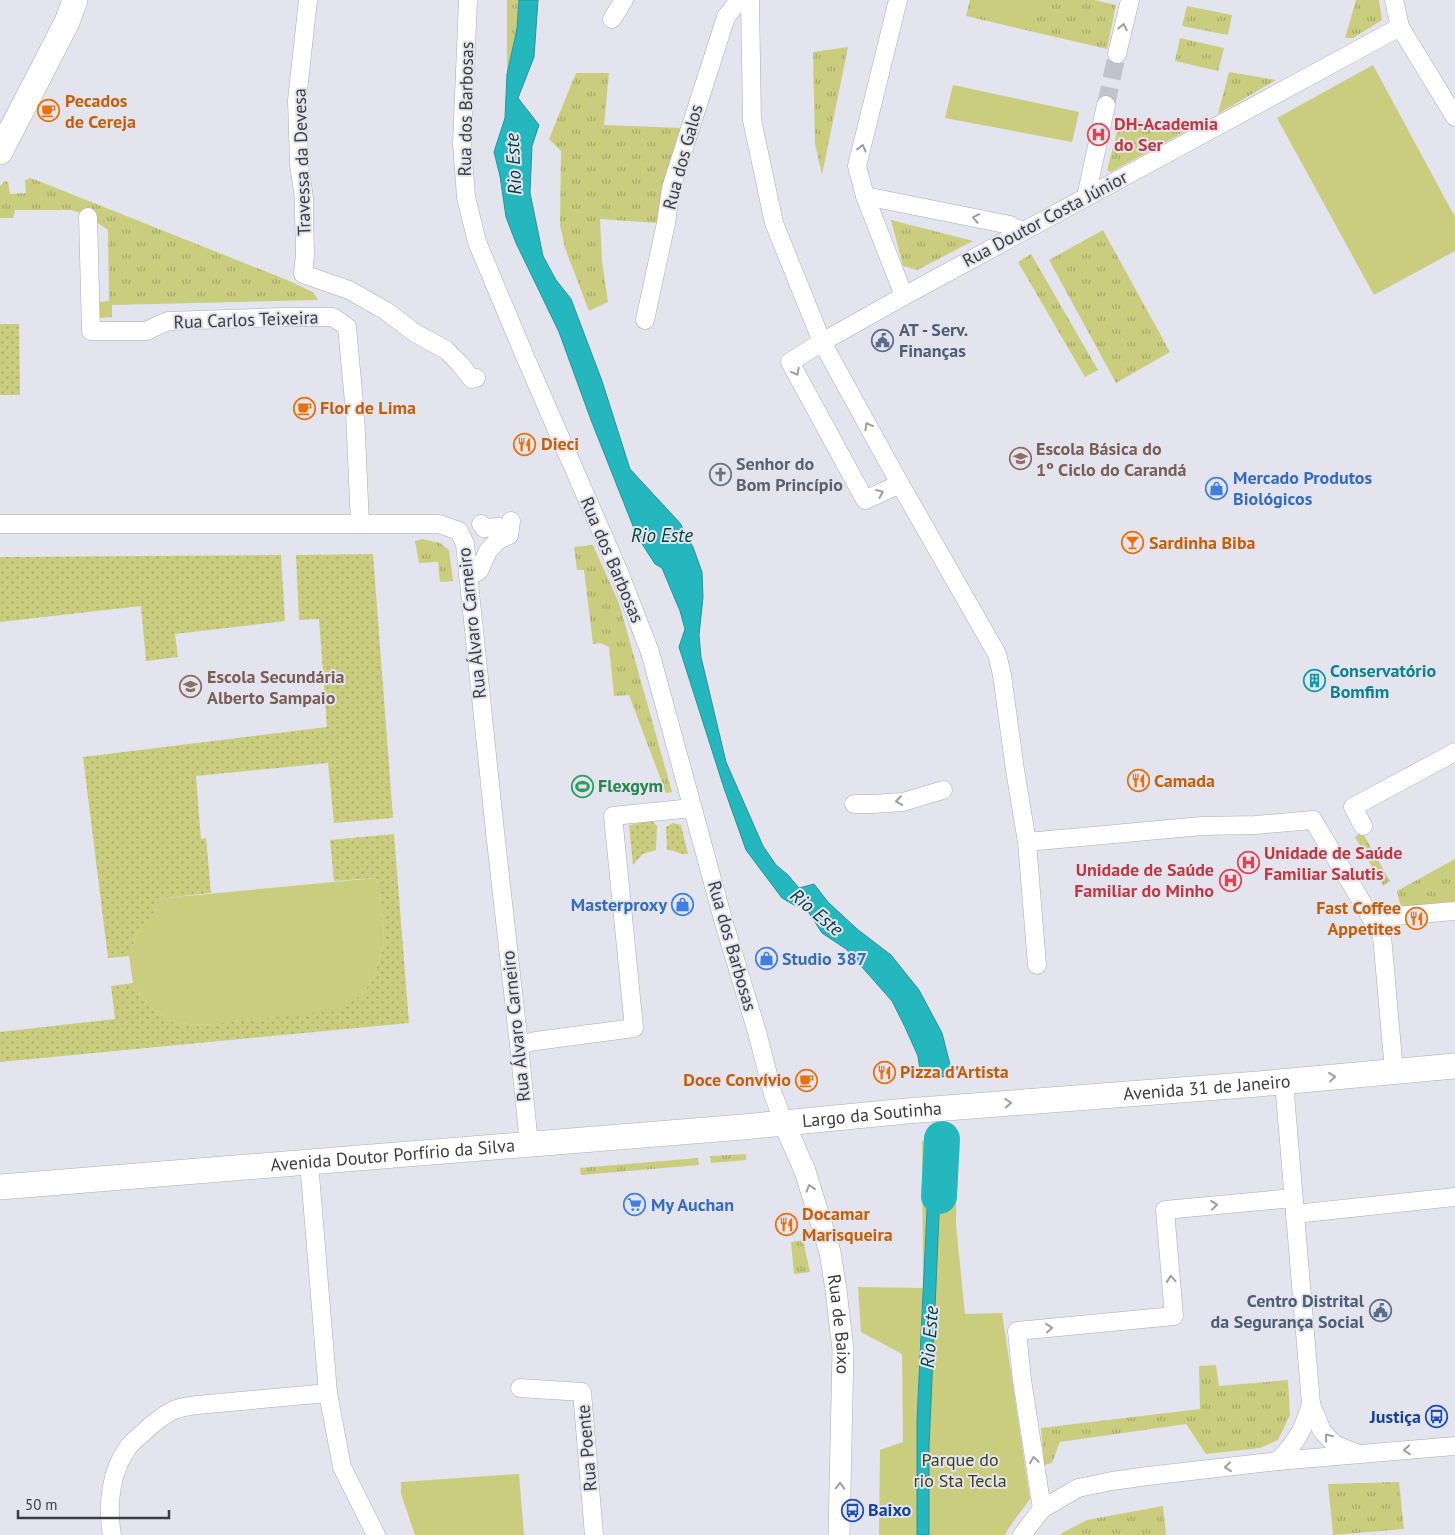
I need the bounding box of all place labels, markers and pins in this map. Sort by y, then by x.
place label: Pecados de Cereja [65,89,136,133]
cafe icon: Pecados de Cereja [37,99,61,123]
place label: DH-Academia do Ser [1114,112,1218,156]
hospital icon: DH-Academia do Ser [1086,122,1110,146]
place label: AT - Serv. Finanças [899,318,968,362]
public building icon: AT - Serv. Finanças [871,328,895,352]
cafe icon: Flor de Lima [292,396,316,420]
place label: Flor de Lima [320,396,416,419]
restaurant icon: Dieci [513,432,537,456]
place label: Dieci [541,432,579,455]
place label: Escola Básica do 1º Ciclo do Carandá [1036,437,1187,481]
school or university icon: Escola Básica do 1º Ciclo do Carandá [1008,447,1032,471]
place label: Senhor do Bom Princípio [736,452,843,496]
church icon: Senhor do Bom Princípio [708,462,732,486]
place label: Mercado Produtos Biológicos [1233,466,1373,510]
shop icon: Mercado Produtos Biológicos [1205,476,1229,500]
bar icon: Sardinha Biba [1121,531,1145,555]
place label: Sardinha Biba [1149,531,1256,554]
place label: Conservatório Bomfim [1330,659,1436,703]
place label: Escola Secundária Alberto Sampaio [207,665,345,709]
building icon: Conservatório Bomfim [1302,669,1326,693]
school or university icon: Escola Secundária Alberto Sampaio [179,675,203,699]
restaurant icon: Camada [1126,769,1150,793]
place label: Camada [1154,769,1215,792]
sports icon: Flexgym [570,774,594,798]
place label: Flexgym [598,774,663,797]
place label: Unidade de Saúde Familiar Salutis [1264,841,1402,885]
hospital icon: Unidade de Saúde Familiar Salutis [1236,851,1260,875]
place label: Unidade de Saúde Familiar do Minho [1074,858,1214,902]
hospital icon: Unidade de Saúde Familiar do Minho [1218,868,1242,892]
place label: Masterproxy [571,893,667,916]
shop icon: Masterproxy [671,893,695,917]
place label: Fast Coffee Appetites [1316,896,1401,940]
restaurant icon: Fast Coffee Appetites [1405,906,1429,930]
shop icon: Studio 387 [754,947,778,971]
place label: Studio 387 [782,947,867,970]
restaurant icon: Pizza d'Artista [872,1060,896,1084]
place label: Pizza d'Artista [900,1060,1009,1083]
place label: Doce Convívio [683,1068,791,1091]
cafe icon: Doce Convívio [795,1068,819,1092]
supermarket icon: My Auchan [623,1193,647,1217]
place label: My Auchan [651,1193,734,1216]
place label: Docamar Marisqueira [802,1202,893,1246]
restaurant icon: Docamar Marisqueira [774,1212,798,1236]
place label: Centro Distrital da Segurança Social [1210,1289,1365,1333]
public building icon: Centro Distrital da Segurança Social [1368,1299,1392,1323]
place label: Justiça [1369,1405,1421,1428]
bus stop icon: Justiça [1425,1405,1449,1429]
bus stop icon: Baixo [840,1498,864,1522]
place label: Baixo [868,1498,911,1521]

